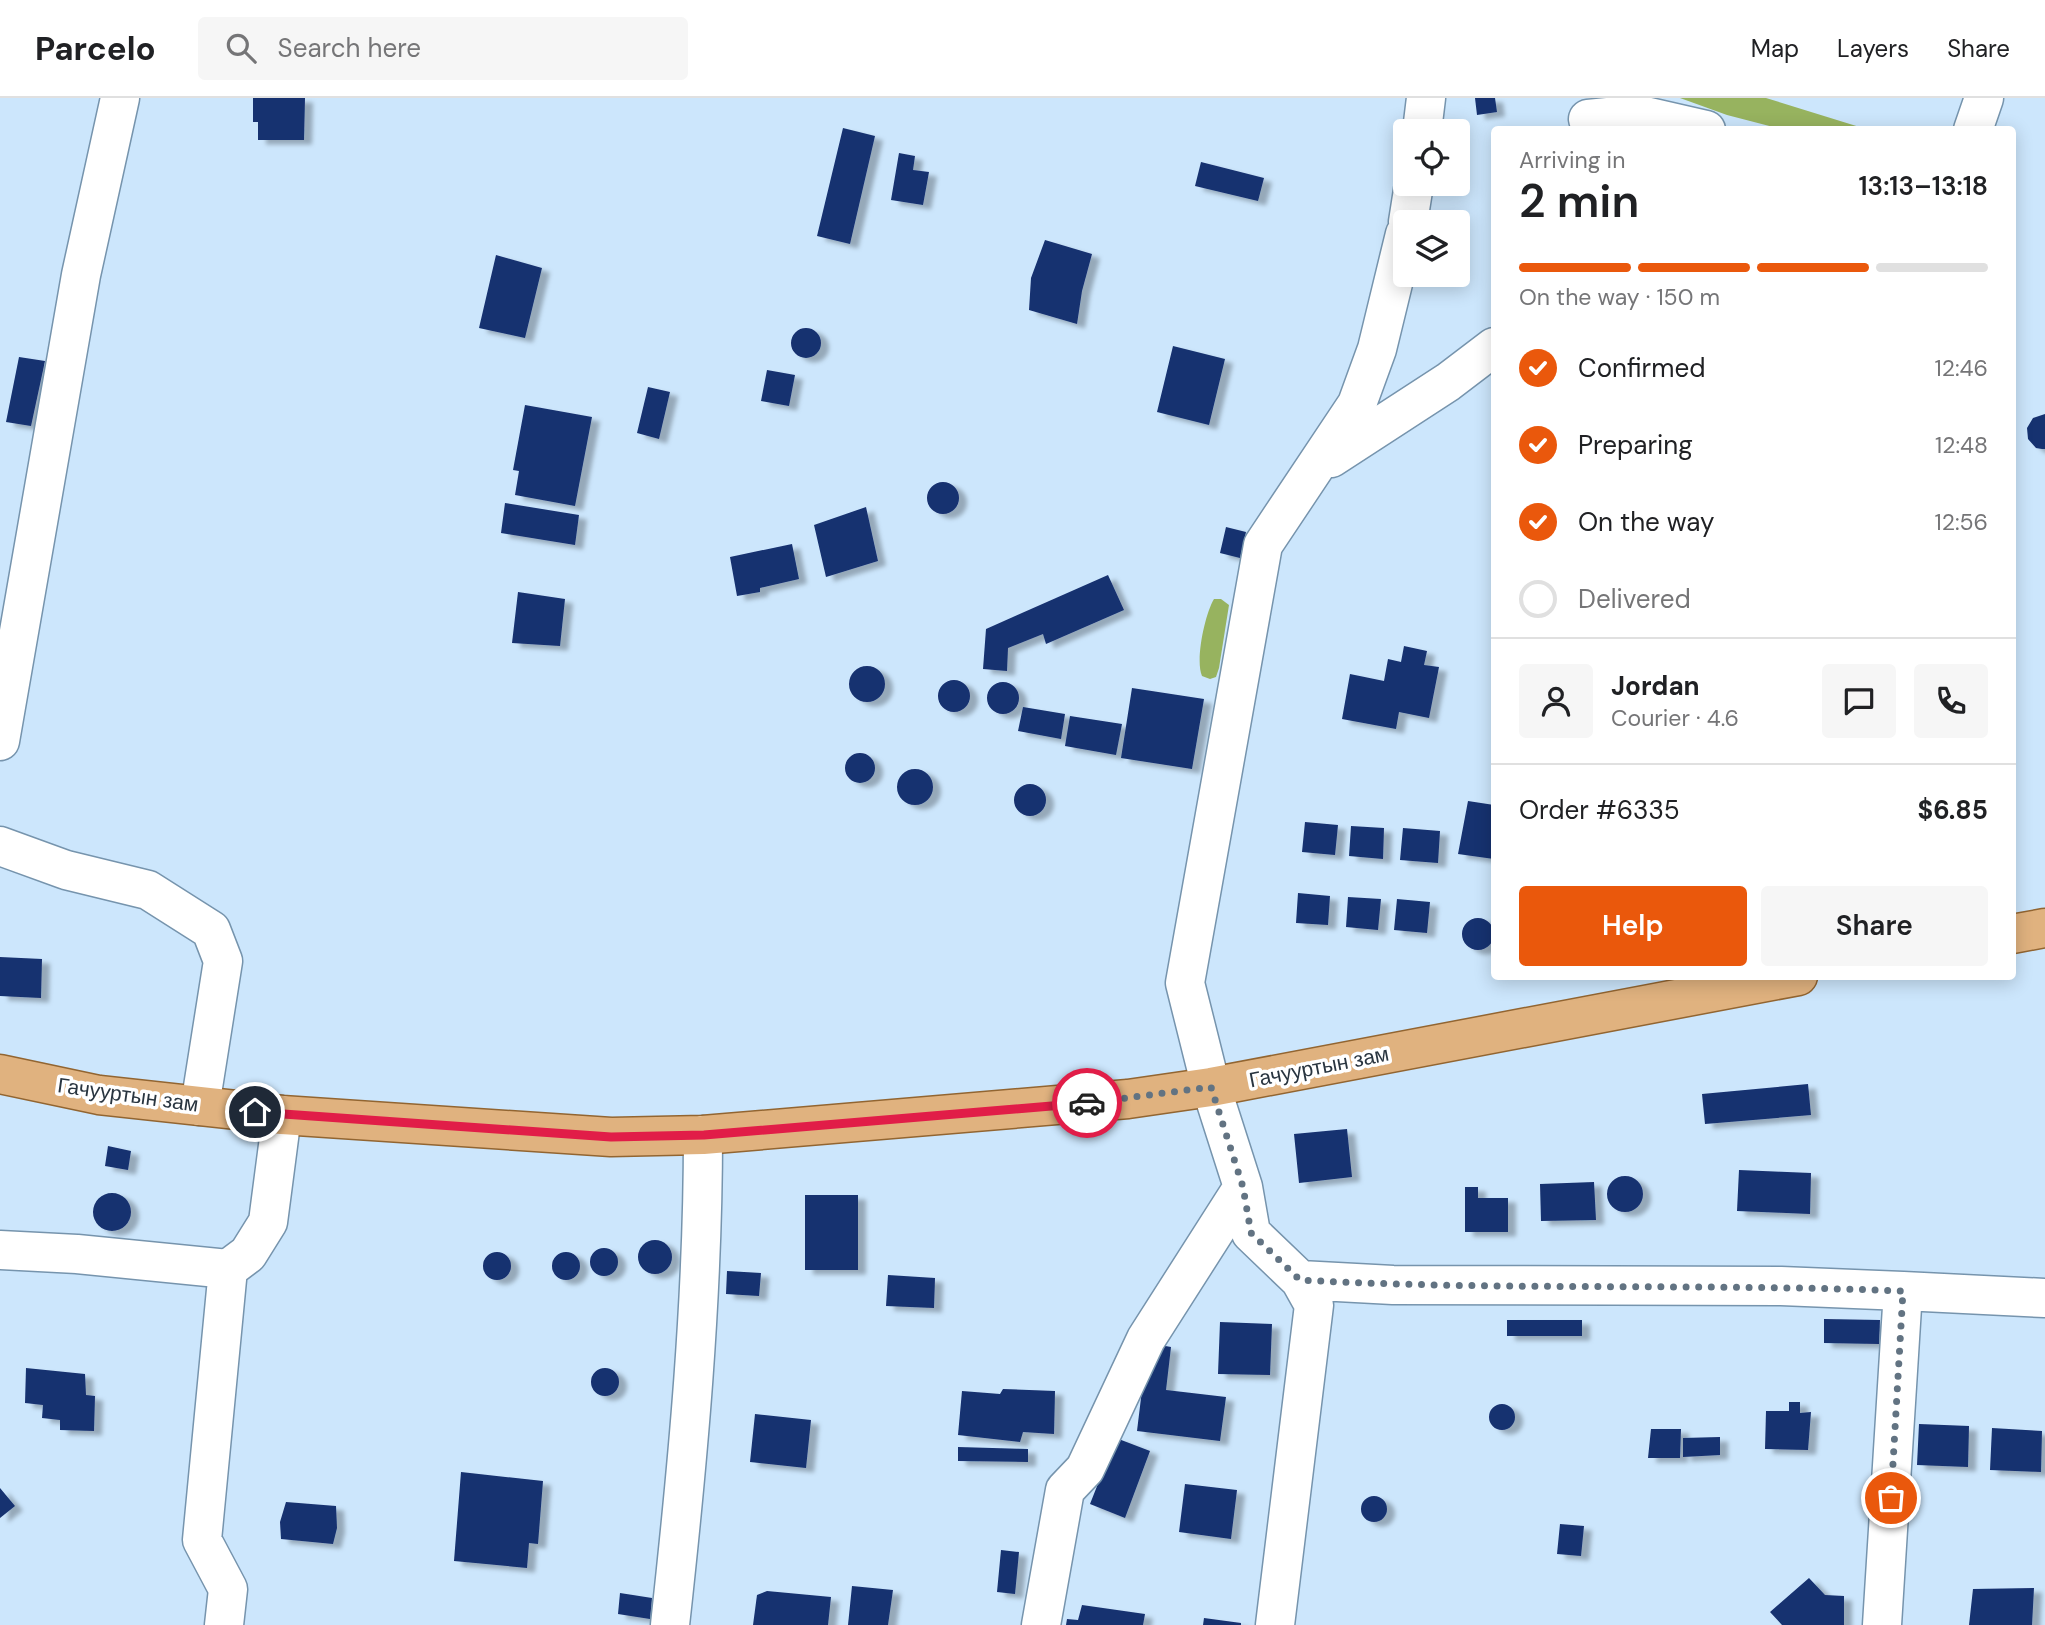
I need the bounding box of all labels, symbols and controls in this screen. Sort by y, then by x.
search box [198,17,688,80]
text: Parcelo [35,27,156,70]
icon: search [222,29,260,67]
text: Search here [278,31,421,65]
text: Map [1751,33,1799,64]
text: Layers [1837,33,1909,64]
text: Share [1947,33,2010,64]
map controls [1393,119,1470,287]
button: locate [1393,119,1470,196]
text: Arriving in [1519,145,1625,175]
text: 13:13–13:18 [1859,169,1988,203]
text: 2 min [1519,171,1639,231]
button: layers [1393,210,1470,287]
text: On the way · 150 m [1519,282,1720,312]
icon: check [1519,349,1557,387]
text: Confirmed [1578,351,1705,385]
text: 12:46 [1935,353,1988,383]
icon: check [1519,426,1557,464]
text: Preparing [1578,428,1693,462]
text: 12:48 [1935,430,1988,460]
icon: check [1519,503,1557,541]
text: On the way [1578,505,1714,539]
text: 12:56 [1934,507,1988,537]
text: Delivered [1578,582,1691,616]
button: person [1519,664,1593,738]
button: chat [1822,664,1896,738]
button: phone [1914,664,1988,738]
text: Jordan [1611,669,1700,703]
text: Courier · 4.6 [1611,703,1739,733]
text: Order #6335 [1519,793,1680,827]
text: $6.85 [1918,793,1988,827]
button: Help [1519,886,1747,966]
button: Share [1761,886,1988,966]
street label: Гачууртын зам [1247,1040,1391,1094]
courier [1052,1068,1122,1138]
street label: Гачууртын зам [56,1071,200,1119]
pin [225,1082,285,1142]
icon: car [1068,1084,1106,1122]
icon: home [236,1093,274,1131]
pin [1861,1468,1921,1528]
icon: bag [1872,1479,1910,1517]

